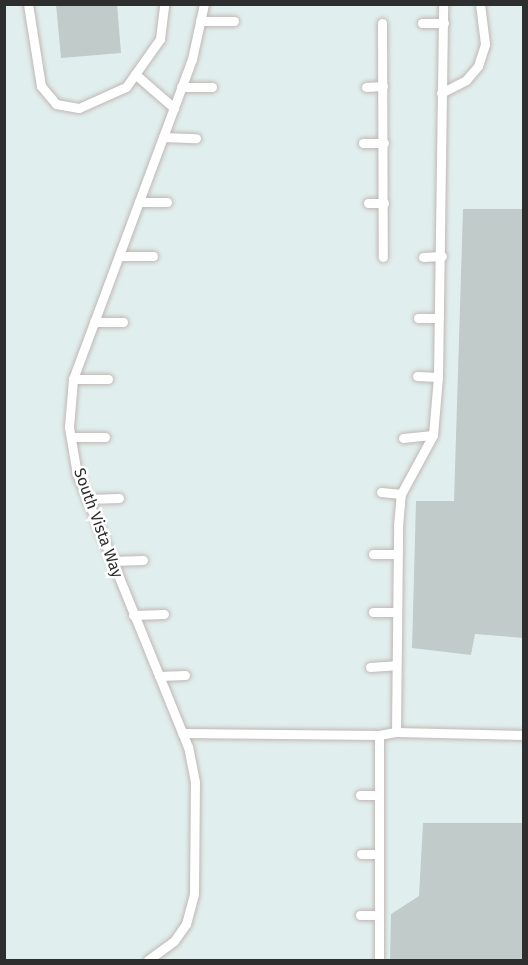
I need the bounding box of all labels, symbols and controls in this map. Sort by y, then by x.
street label: South Vista Way [69,466,127,580]

